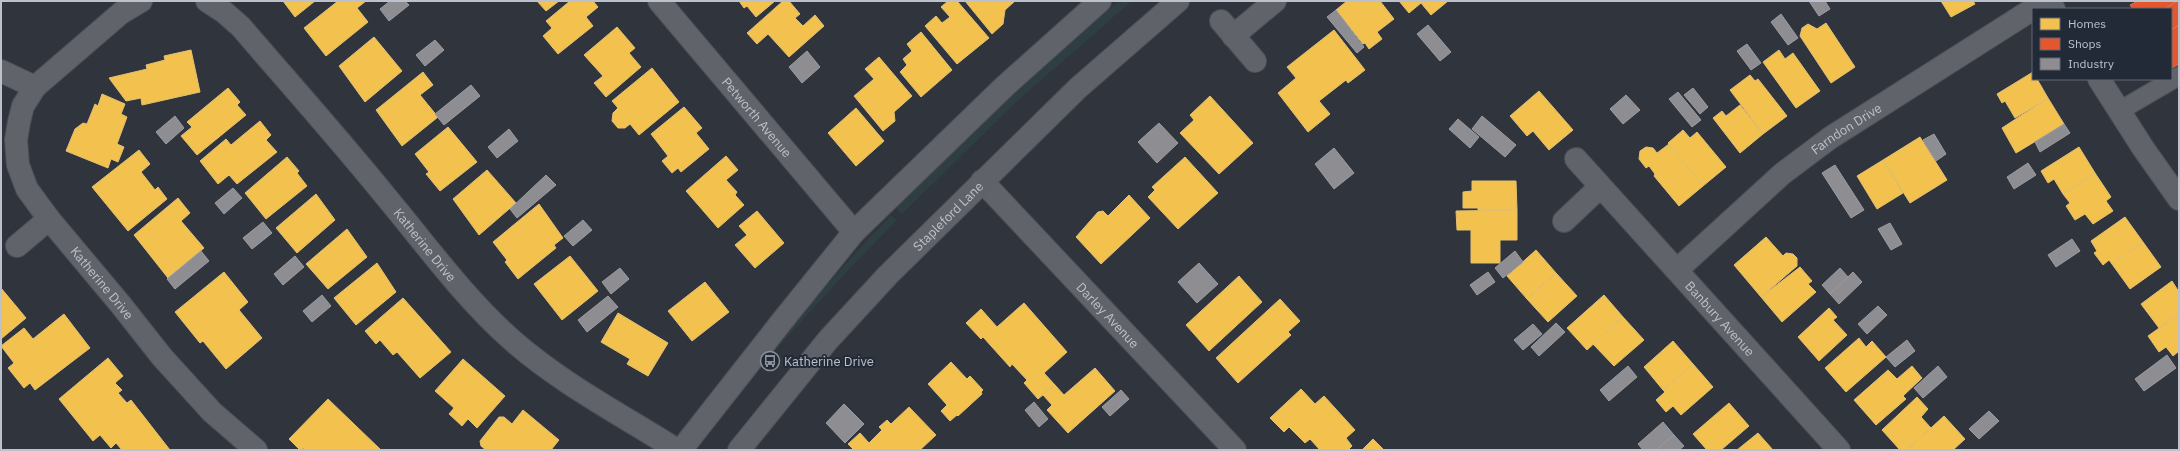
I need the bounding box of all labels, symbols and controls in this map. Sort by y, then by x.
legend [2032,8,2172,80]
text: Homes [2068,16,2106,31]
text: Shops [2068,36,2101,51]
text: Industry [2068,56,2114,71]
street label: Petworth Avenue [718,74,795,161]
street label: Farndon Drive [1808,99,1885,158]
street label: Stapleford Lane [909,178,987,255]
street label: Katherine Drive [390,205,460,285]
street label: Katherine Drive [67,243,137,323]
street label: Banbury Avenue [1681,278,1758,360]
street label: Darley Avenue [1073,279,1143,352]
bus stop icon: Katherine Drive [759,350,781,372]
place label: Katherine Drive [784,353,874,370]

